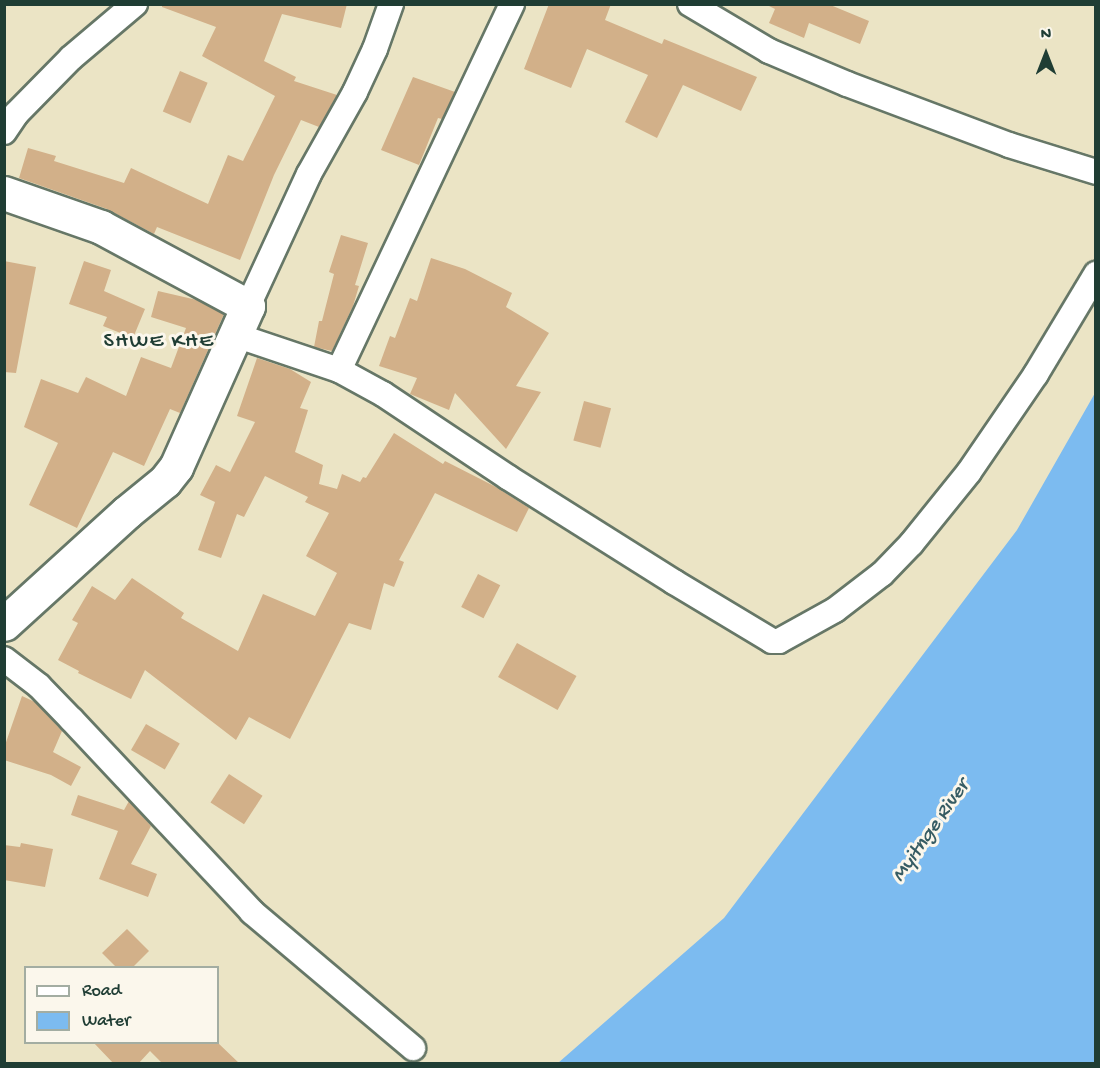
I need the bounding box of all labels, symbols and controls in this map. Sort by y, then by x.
north arrow [1016,24,1076,84]
text: N [1041,26,1051,45]
district label: SHWE KHE [104,330,214,356]
water label: Myitnge River [888,776,976,888]
legend [24,966,219,1044]
text: Road [82,981,121,1002]
text: Water [82,1011,130,1032]

